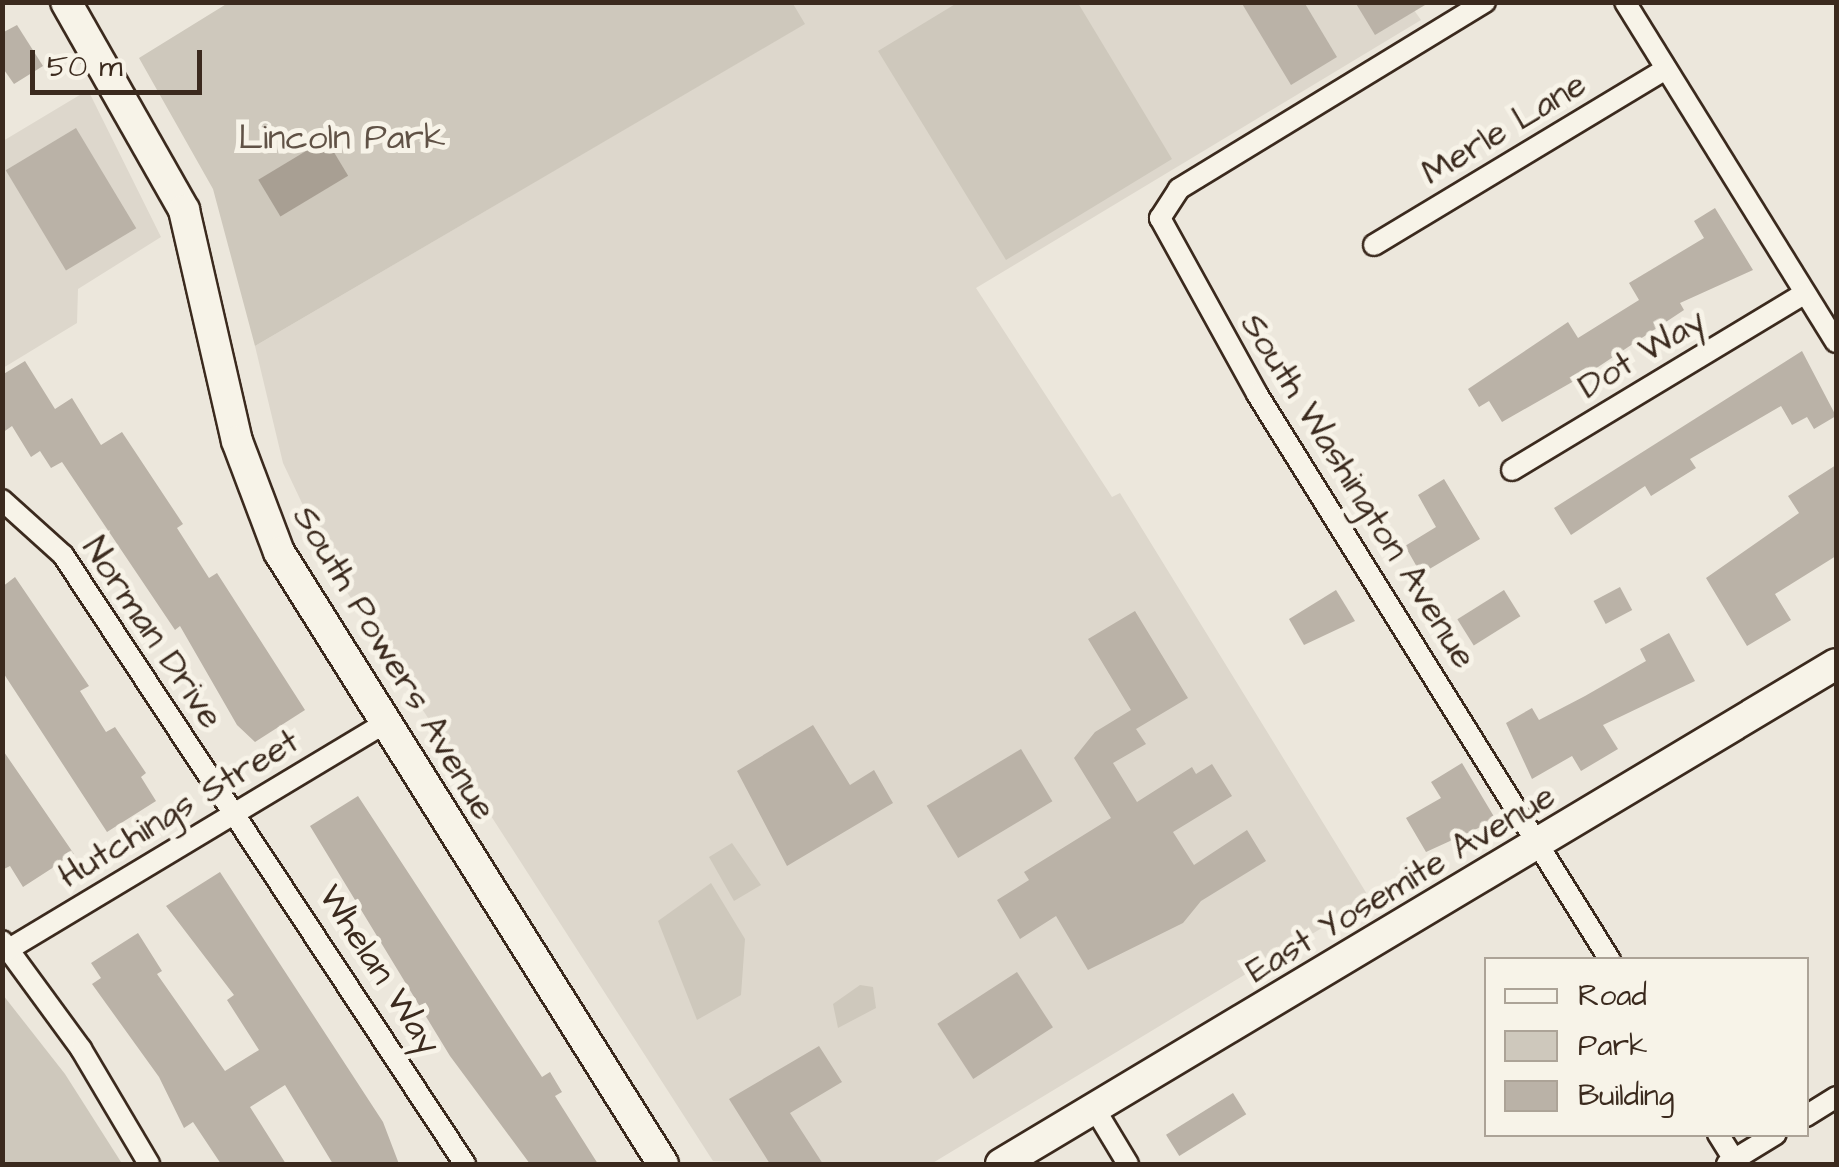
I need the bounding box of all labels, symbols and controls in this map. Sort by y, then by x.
scale bar [35,30,208,92]
text: 50 m [47,46,123,88]
street label: Merle Lane [1414,64,1594,194]
park label: Lincoln Park [239,117,445,159]
street label: Dot Way [1571,300,1713,408]
street label: South Washington Avenue [1231,306,1485,676]
street label: South Powers Avenue [283,498,505,828]
street label: Norman Drive [73,529,231,737]
street label: Hutchings Street [51,721,307,897]
street label: East Yosemite Avenue [1239,775,1563,993]
street label: Whelan Way [309,877,449,1063]
legend [1484,957,1809,1137]
text: Road [1578,975,1647,1017]
text: Park [1578,1025,1647,1067]
text: Building [1578,1075,1674,1117]

